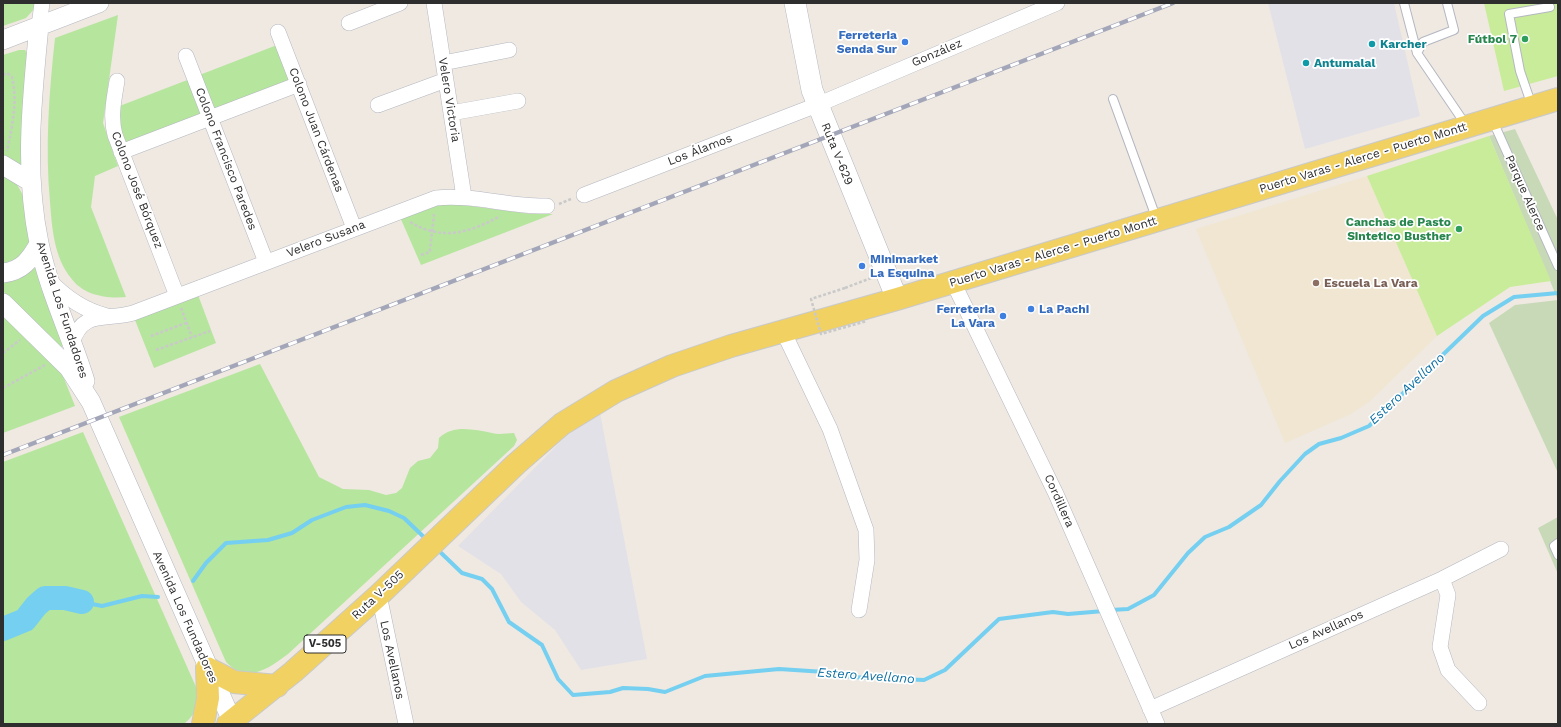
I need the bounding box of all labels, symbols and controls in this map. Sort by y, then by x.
place label: Ferreteria Senda Sur [837,28,897,56]
place label: Fútbol 7 [1468,32,1517,46]
marker: Fútbol 7 [1520,34,1530,44]
street label: González [910,36,964,70]
marker: Ferreteria Senda Sur [900,37,910,47]
place label: Karcher [1380,37,1427,51]
marker: Karcher [1367,39,1377,49]
place label: Antumalal [1314,56,1375,70]
street label: Velero Victoria [435,57,463,143]
marker: Antumalal [1301,58,1311,68]
street label: Colono Juan Cárdenas [286,66,346,194]
street label: Colono Francisco Paredes [192,86,260,232]
street label: Puerto Varas - Alerce - Puerto Montt [1258,120,1468,196]
street label: Ruta V-629 [818,121,856,187]
street label: Colono José Bórquez [108,129,166,251]
street label: Los Álamos [666,131,734,169]
street label: Parque Alerce [1502,153,1548,233]
street label: Puerto Varas - Alerce - Puerto Montt [948,214,1158,290]
place label: Canchas de Pasto Sintetico Busther [1346,215,1451,243]
street label: Velero Susana [285,217,367,261]
marker: Canchas de Pasto Sintetico Busther [1454,224,1464,234]
street label: Avenida Los Fundadores [33,240,91,380]
place label: Minimarket La Esquina [870,252,938,280]
marker: Minimarket La Esquina [857,261,867,271]
place label: Escuela La Vara [1324,276,1418,290]
marker: Escuela La Vara [1311,278,1321,288]
place label: Ferreteria La Vara [936,302,995,330]
place label: La Pachi [1039,302,1089,316]
marker: La Pachi [1026,304,1036,314]
marker: Ferreteria La Vara [998,311,1008,321]
water label: Estero Avellano [1366,350,1448,428]
street label: Cordillera [1041,472,1077,530]
street label: Avenida Los Fundadores [149,549,221,685]
street label: Ruta V-505 [349,567,407,623]
street label: Los Avellanos [1286,607,1366,653]
street label: Los Avellanos [377,619,407,701]
road number: V-505 [304,635,346,653]
water label: Estero Avellano [817,665,915,687]

